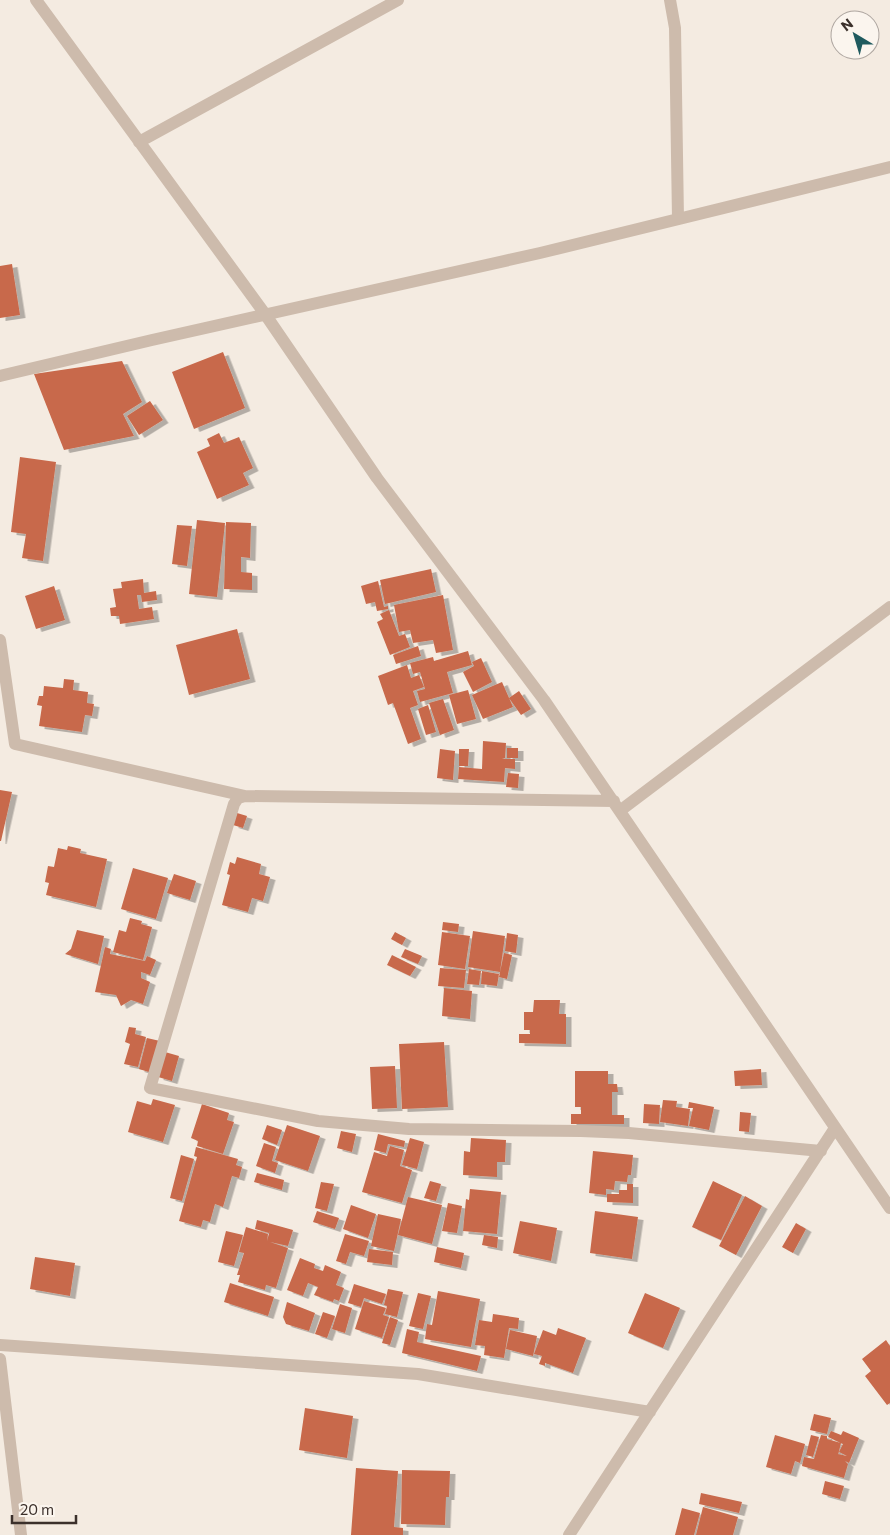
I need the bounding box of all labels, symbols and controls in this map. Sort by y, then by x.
north arrow [830,10,880,60]
text: N [837,14,856,34]
scale bar [12,1492,76,1524]
text: 20 m [20,1500,54,1518]

